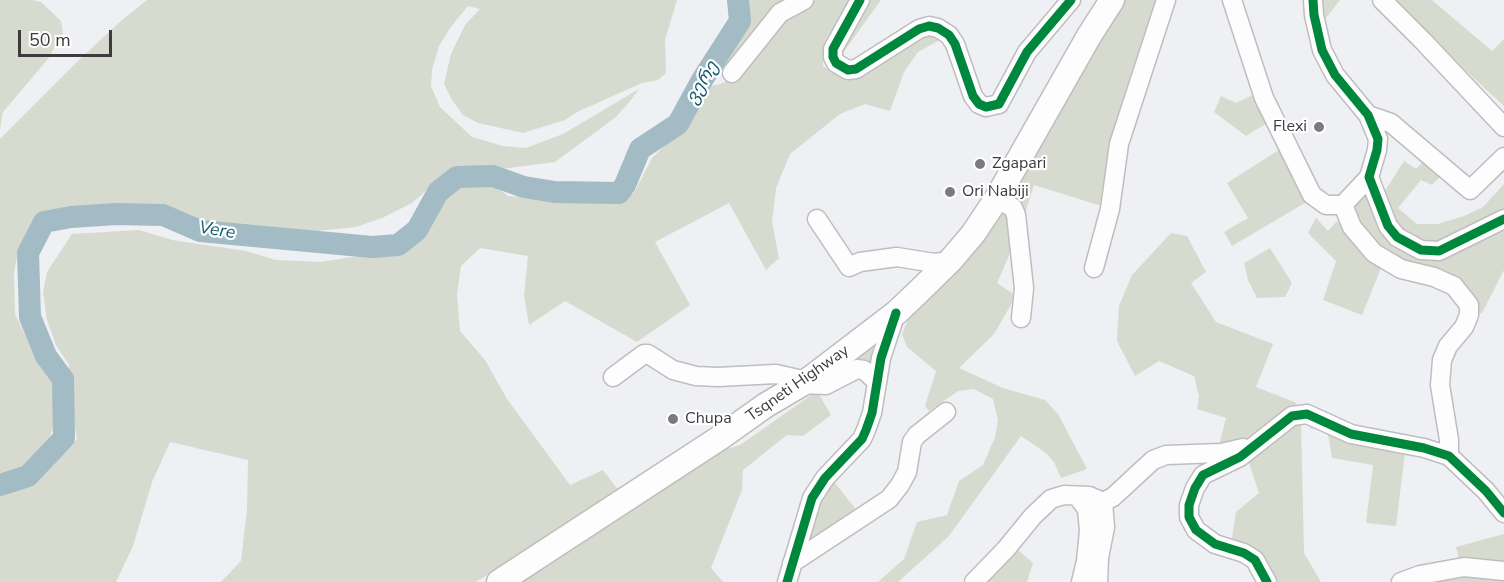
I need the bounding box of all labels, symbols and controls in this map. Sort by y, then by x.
scale bar [21,18,116,56]
text: 50 m [29,28,71,52]
water label: ვერე [682,58,724,108]
place label: Flexi [1273,117,1307,137]
marker: Flexi [1312,120,1326,134]
place label: Zgapari [992,154,1046,174]
marker: Zgapari [973,157,987,171]
place label: Ori Nabiji [962,182,1029,202]
marker: Ori Nabiji [943,185,957,199]
water label: Vere [197,217,237,245]
street label: Tsqneti Highway [743,342,853,426]
place label: Chupa [685,409,732,429]
marker: Chupa [666,412,680,426]

